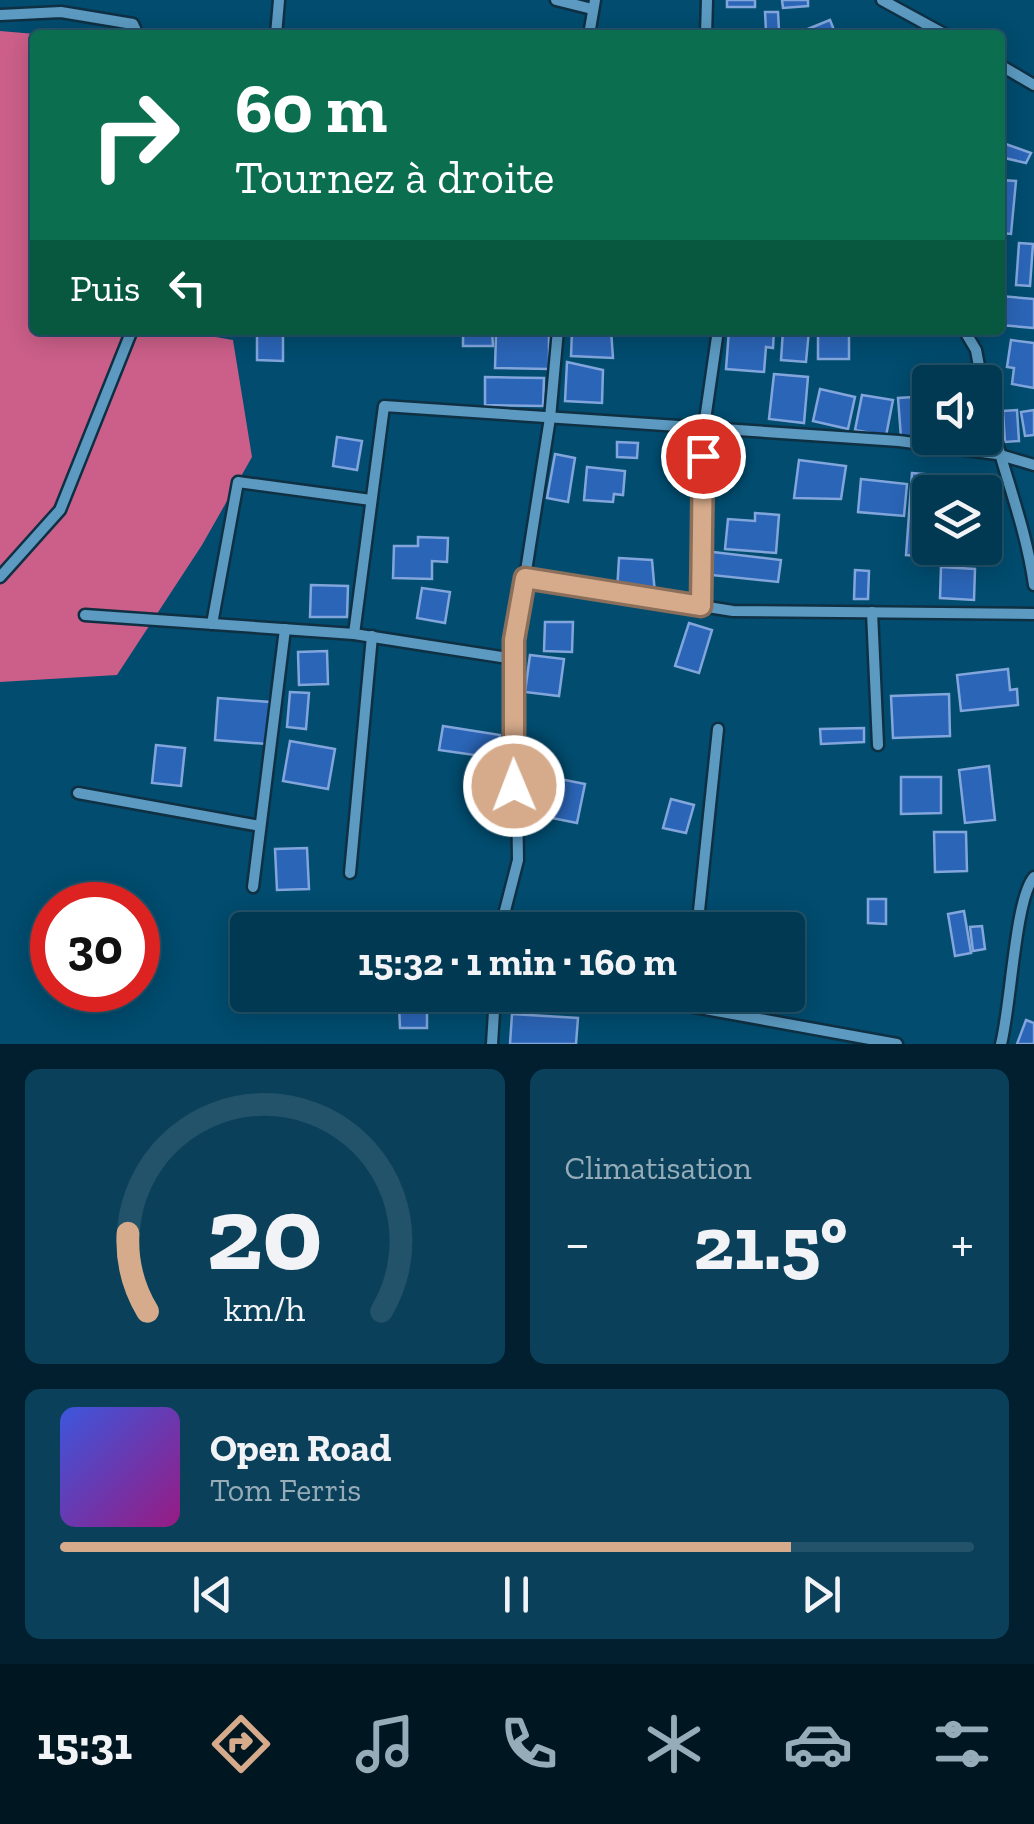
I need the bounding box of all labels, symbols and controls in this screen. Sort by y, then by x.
text: 60 m [235,66,387,150]
icon: right [70,70,200,200]
text: Tournez à droite [235,151,554,205]
icon: left [160,260,215,315]
text: Puis [70,265,140,311]
map controls [912,365,1002,565]
button: sound [912,365,1002,455]
pin [661,414,746,499]
icon: arrive [676,429,731,484]
button: layers [912,475,1002,565]
position arrow [462,734,566,838]
speed limit sign: 30 [30,882,160,1012]
text: 15:32 · 1 min · 160 m [358,939,677,985]
text: Climatisation [565,1149,752,1187]
text: 20 [207,1171,323,1296]
text: 21.5° [694,1198,848,1288]
text: − [565,1210,590,1276]
text: + [951,1210,974,1276]
text: km/h [224,1287,306,1330]
text: Open Road [210,1425,392,1471]
text: Tom Ferris [210,1471,361,1509]
icon: previous [185,1567,240,1622]
icon: pause [489,1567,544,1622]
icon: next [794,1567,849,1622]
icon: directions [206,1709,276,1779]
icon: music [350,1709,420,1779]
icon: phone [494,1709,564,1779]
icon: climate [639,1709,709,1779]
icon: car [783,1709,853,1779]
icon: filters [927,1709,997,1779]
text: 15:31 [37,1717,132,1771]

